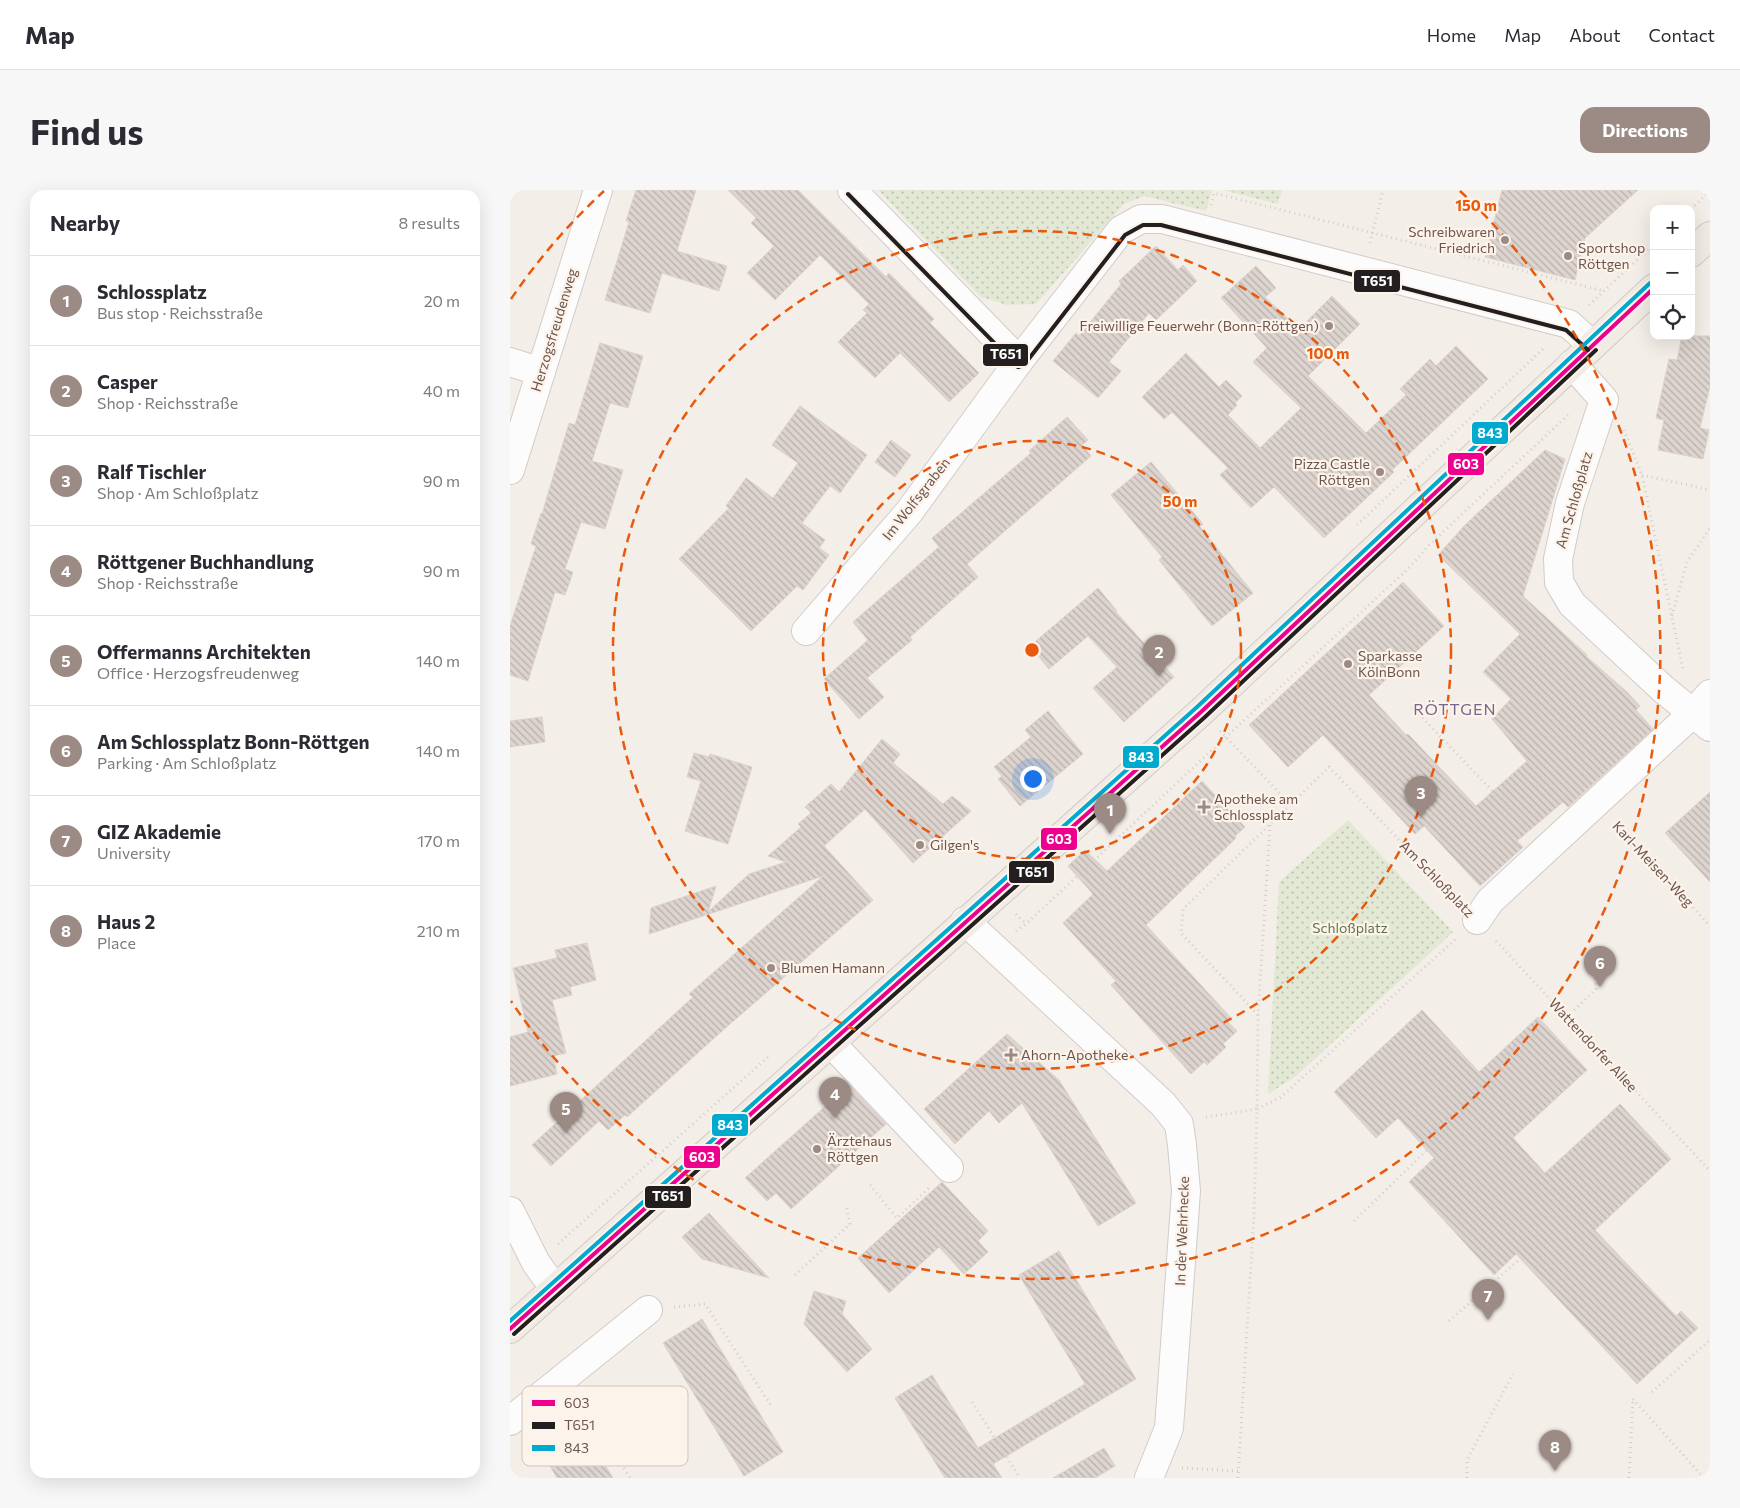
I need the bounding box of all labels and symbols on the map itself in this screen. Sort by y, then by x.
text: 150 m [1455,196,1497,214]
place label: Schreibwaren Friedrich [1408,223,1495,256]
marker: Schreibwaren Friedrich [1499,234,1511,246]
place label: Sportshop Röttgen [1578,239,1645,272]
marker: Sportshop Röttgen [1562,250,1574,262]
street label: Herzogsfreudenweg [527,266,580,394]
line badge: T651 [1353,269,1401,293]
text: T651 [1361,272,1393,289]
place label: Freiwillige Feuerwehr (Bonn-Röttgen) [1080,317,1319,334]
marker: Freiwillige Feuerwehr (Bonn-Röttgen) [1323,320,1335,332]
line badge: T651 [982,343,1029,367]
text: 100 m [1307,344,1349,362]
text: T651 [990,345,1022,362]
line badge: 843 [1471,421,1509,445]
text: 843 [1477,424,1503,441]
street label: Am Schloßplatz [1552,449,1595,550]
line badge: 603 [1447,452,1485,476]
street label: Im Wolfsgraben [878,454,953,543]
place label: Pizza Castle Röttgen [1294,455,1370,488]
text: 603 [1453,455,1479,472]
marker: Pizza Castle Röttgen [1374,466,1386,478]
text: 50 m [1163,492,1197,510]
pin: 2 [1143,635,1175,676]
centre of rings [1023,641,1041,659]
place label: Sparkasse KölnBonn [1358,647,1422,680]
marker: Sparkasse KölnBonn [1342,658,1354,670]
district label: RÖTTGEN [1413,699,1497,718]
line badge: 843 [1122,745,1160,769]
text: 843 [1128,748,1154,765]
your location [1020,766,1046,792]
pin: 3 [1405,776,1437,817]
place label: Apotheke am Schlossplatz [1214,790,1298,823]
pin: 1 [1094,793,1126,834]
marker: Apotheke am Schlossplatz [1198,801,1210,813]
street label: Karl-Meisen-Weg [1609,817,1698,910]
line badge: 603 [1040,827,1078,851]
text: 603 [1046,830,1072,847]
place label: Gilgen's [930,836,979,853]
street label: Am Schloßplatz [1397,837,1478,921]
marker: Gilgen's [914,839,926,851]
line badge: T651 [1008,860,1055,884]
text: T651 [1016,863,1048,880]
park label: Schloßplatz [1312,919,1388,936]
pin: 6 [1584,946,1616,987]
place label: Blumen Hamann [781,959,885,976]
marker: Blumen Hamann [765,962,777,974]
street label: Wattendorfer Allee [1546,994,1641,1095]
place label: Ahorn-Apotheke [1021,1046,1128,1063]
marker: Ahorn-Apotheke [1005,1049,1017,1061]
pin: 4 [819,1077,851,1118]
pin: 5 [550,1092,582,1133]
line badge: 843 [711,1113,749,1137]
text: 843 [717,1116,743,1133]
place label: Ärztehaus Röttgen [827,1132,892,1165]
marker: Ärztehaus Röttgen [811,1143,823,1155]
line badge: 603 [683,1145,721,1169]
text: 603 [689,1148,715,1165]
street label: In der Wehrhecke [1171,1176,1192,1286]
line badge: T651 [644,1185,692,1209]
text: T651 [652,1187,684,1204]
pin: 7 [1472,1279,1504,1320]
legend [522,1386,688,1466]
text: 603 [564,1394,590,1411]
text: T651 [564,1416,595,1433]
pin: 8 [1539,1430,1571,1471]
text: 843 [564,1439,589,1456]

